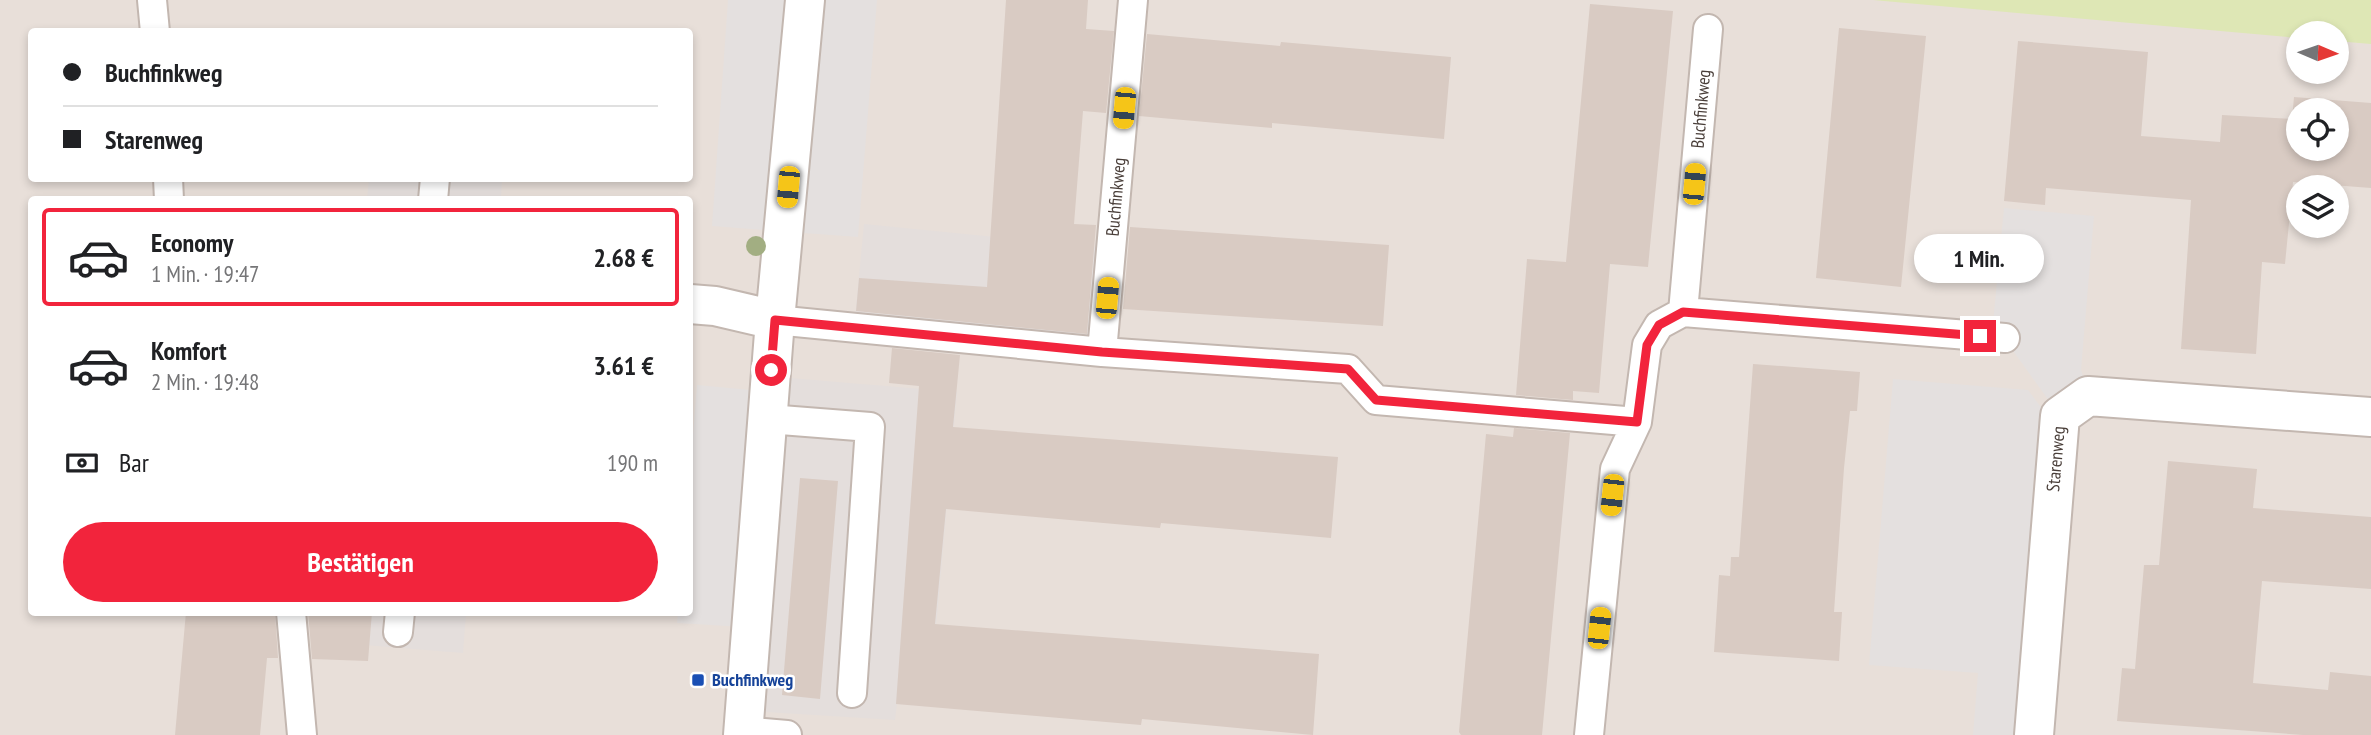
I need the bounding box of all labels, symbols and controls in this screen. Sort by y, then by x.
north arrow [2286,21,2348,84]
map controls [2286,21,2349,238]
text: Buchfinkweg [105,56,222,89]
street label: Buchfinkweg [1686,69,1715,149]
car [1112,86,1137,130]
button: locate [2286,98,2349,161]
text: Starenweg [105,123,203,156]
street label: Buchfinkweg [1101,157,1130,237]
car [1682,162,1707,206]
car [776,165,801,209]
button: layers [2286,175,2349,238]
icon: car [67,226,130,289]
text: Economy [151,226,233,259]
callout: 1 Min. [1915,234,2045,284]
text: 2.68 € [593,241,654,274]
text: 1 Min. [1953,244,2005,273]
text: 1 Min. · 19:47 [151,259,259,288]
car [1095,276,1120,320]
route end [1964,320,1996,352]
icon: car [67,334,130,397]
text: Komfort [151,334,227,367]
text: 3.61 € [593,349,654,382]
route start [755,354,787,386]
text: 2 Min. · 19:48 [151,367,259,396]
street label: Starenweg [2041,425,2070,493]
icon: cash [63,444,101,482]
text: Bar [119,446,149,479]
text: 190 m [607,448,658,477]
car [1600,473,1625,517]
button: Bestätigen [63,522,658,602]
car [1587,606,1612,650]
place label: Buchfinkweg [712,668,793,691]
marker: Buchfinkweg [690,672,706,688]

